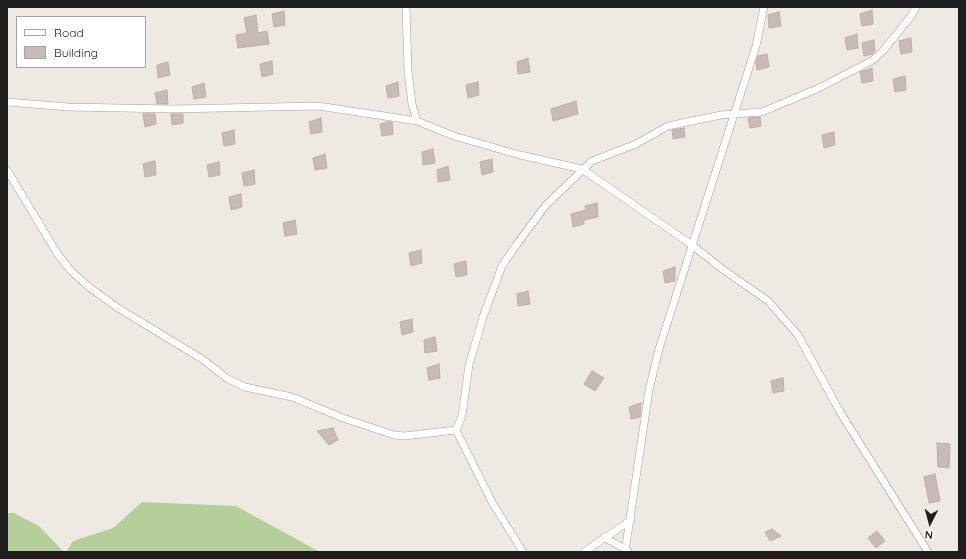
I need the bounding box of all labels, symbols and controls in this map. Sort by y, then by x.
legend [16,16,146,68]
text: Road [54,25,84,40]
text: Building [54,45,98,60]
north arrow [910,503,950,543]
text: N [924,528,934,542]

